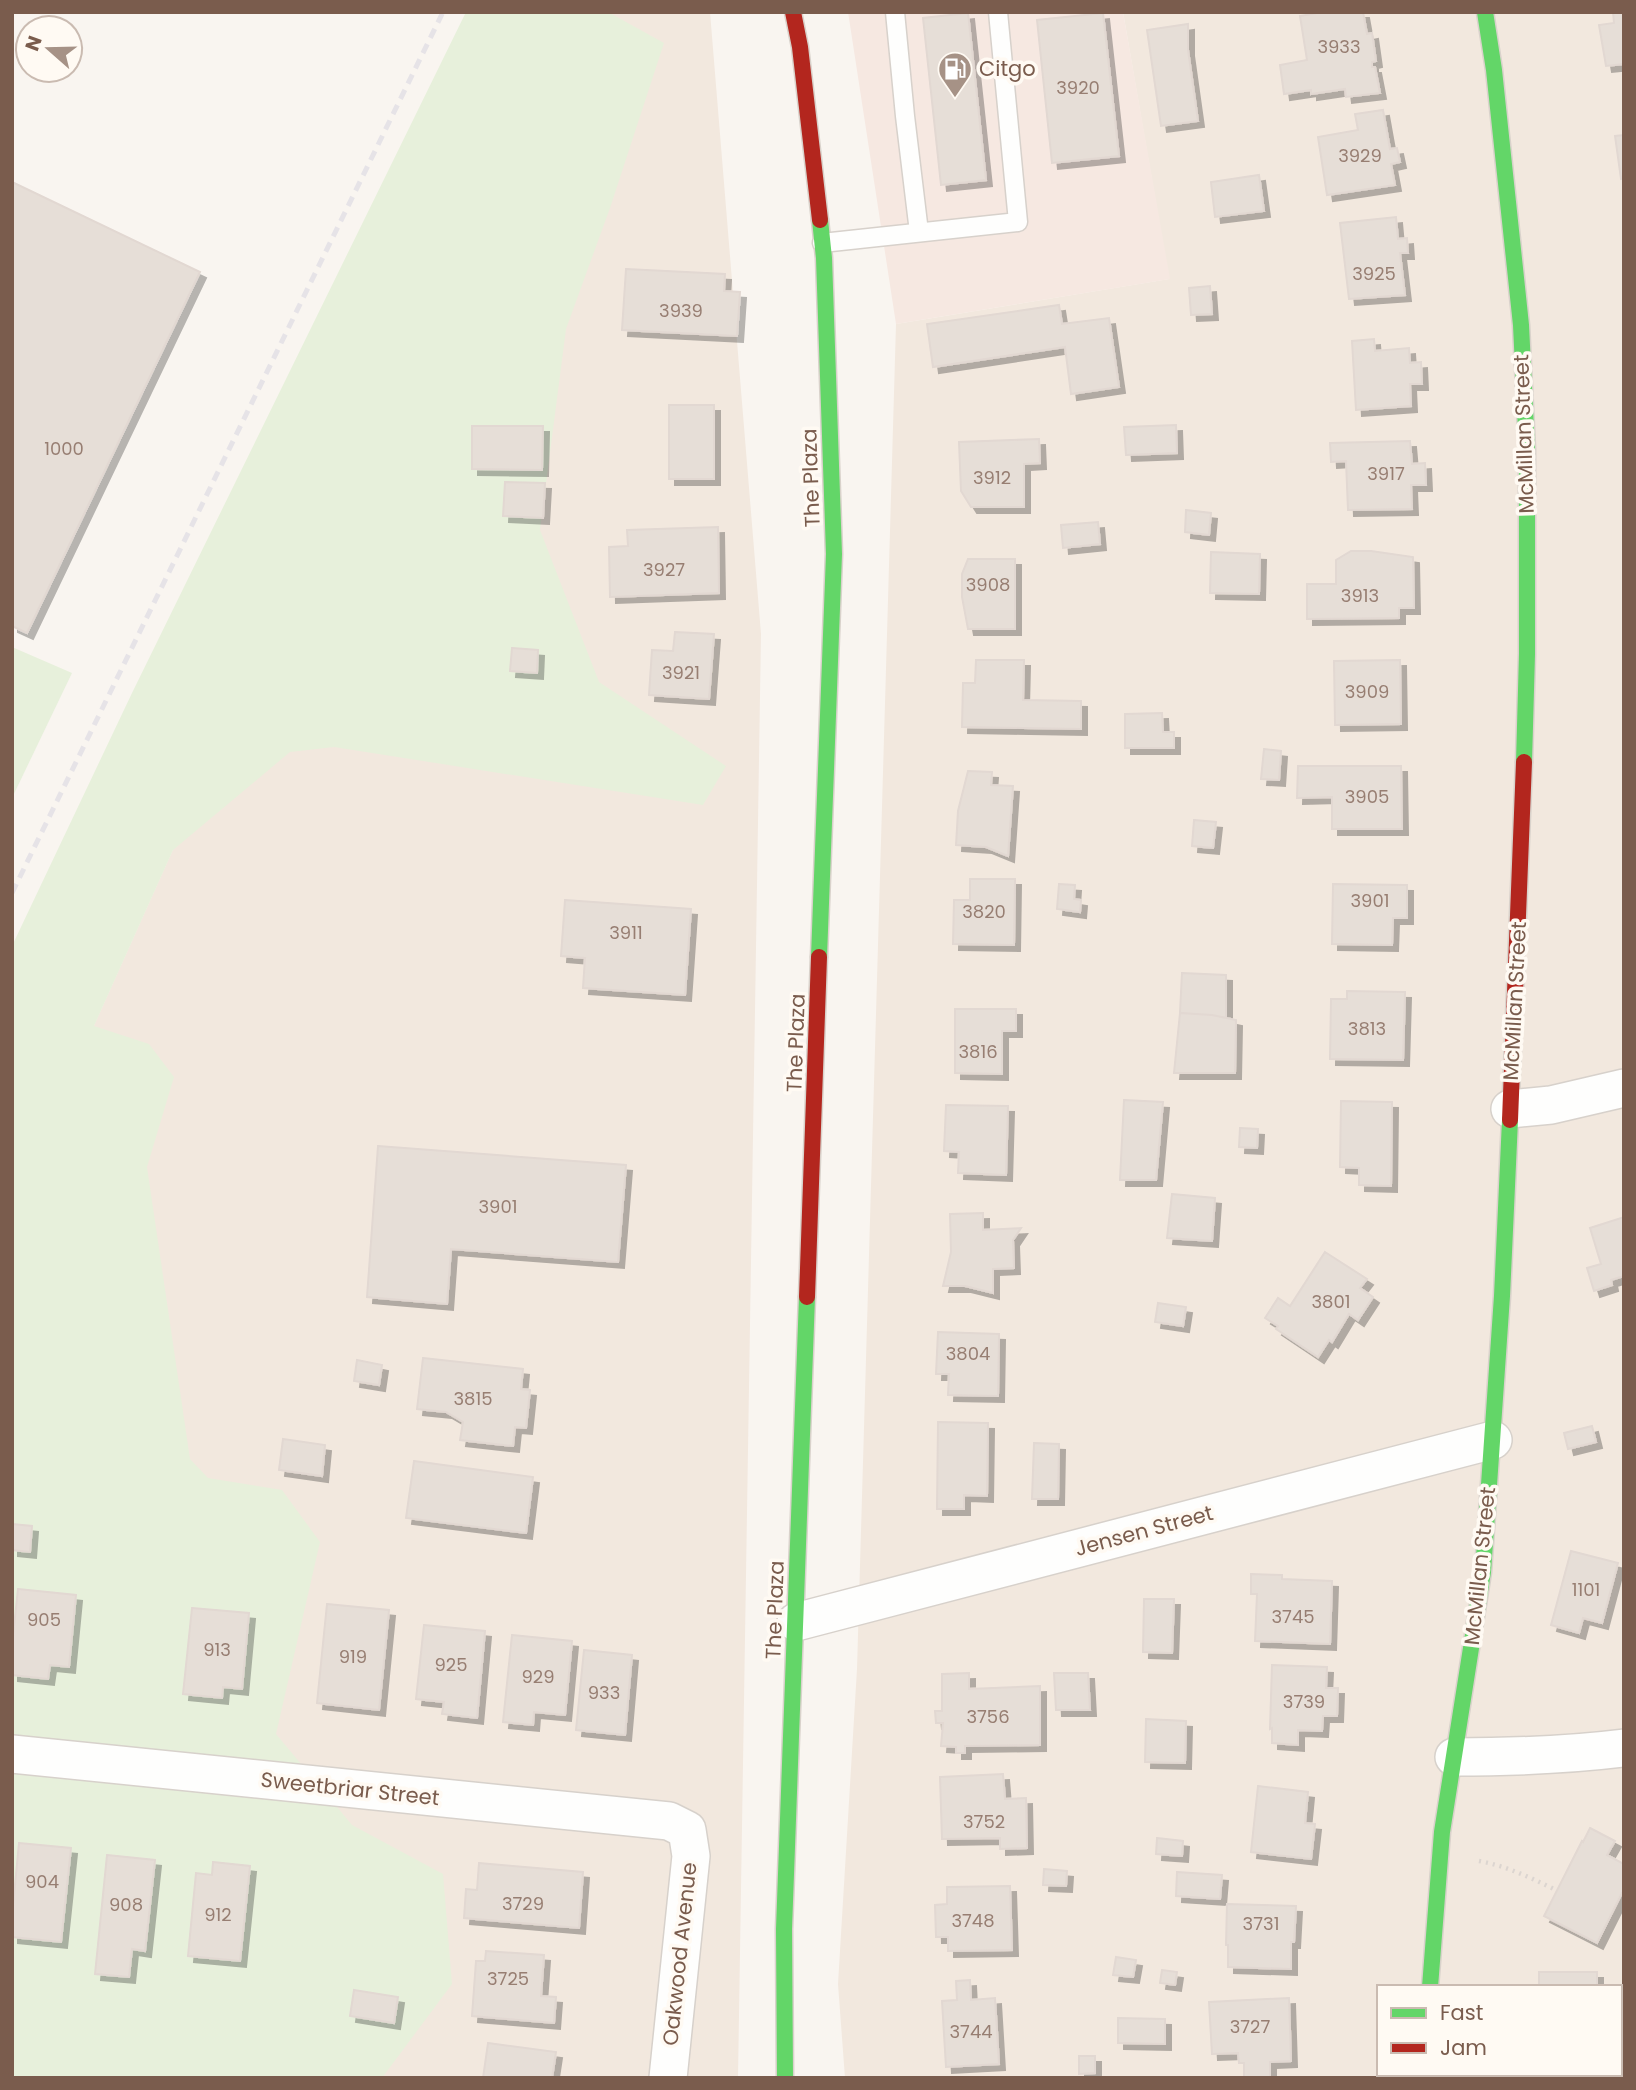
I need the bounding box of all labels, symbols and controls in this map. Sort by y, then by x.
north arrow [14,14,84,84]
text: N [18,32,49,55]
house number: 3933 [1317,34,1361,59]
fuel station icon: Citgo [936,50,974,99]
place label: Citgo [979,54,1036,83]
house number: 3920 [1056,75,1100,100]
house number: 3929 [1338,143,1382,168]
house number: 3925 [1352,261,1396,286]
house number: 3939 [659,298,703,323]
street label: McMillan Street [1506,354,1541,514]
street label: The Plaza [794,428,827,528]
house number: 1000 [44,436,84,461]
house number: 3917 [1367,461,1405,486]
house number: 3912 [973,465,1011,490]
house number: 3927 [643,557,685,582]
house number: 3908 [966,572,1010,597]
house number: 3913 [1341,583,1379,608]
house number: 3921 [662,660,700,685]
house number: 3909 [1345,679,1389,704]
house number: 3905 [1345,784,1389,809]
house number: 3901 [1350,888,1390,913]
house number: 3820 [962,899,1006,924]
house number: 3911 [609,920,643,945]
street label: McMillan Street [1496,921,1533,1081]
street label: The Plaza [779,993,812,1093]
house number: 3813 [1348,1016,1386,1041]
house number: 3816 [958,1039,998,1064]
house number: 3901 [478,1194,518,1219]
house number: 3801 [1311,1289,1351,1314]
house number: 3804 [946,1341,990,1366]
house number: 3815 [453,1386,493,1411]
street label: McMillan Street [1457,1485,1502,1647]
street label: Jensen Street [1071,1498,1216,1563]
street label: The Plaza [758,1560,791,1660]
house number: 1101 [1572,1577,1600,1602]
house number: 3745 [1271,1604,1315,1629]
house number: 905 [27,1607,61,1632]
house number: 913 [203,1637,231,1662]
house number: 919 [339,1644,367,1669]
house number: 925 [435,1652,468,1677]
house number: 929 [521,1664,555,1689]
house number: 933 [588,1680,620,1705]
house number: 3739 [1283,1689,1325,1714]
house number: 3756 [966,1704,1010,1729]
street label: Sweetbriar Street [259,1765,441,1812]
house number: 3752 [963,1809,1005,1834]
street label: Oakwood Avenue [655,1861,704,2047]
house number: 904 [25,1869,59,1894]
house number: 3729 [502,1891,544,1916]
house number: 908 [109,1892,143,1917]
house number: 912 [204,1902,232,1927]
house number: 3748 [951,1908,995,1933]
house number: 3731 [1243,1911,1279,1936]
house number: 3725 [487,1966,529,1991]
legend [1377,1985,1622,2076]
text: Fast [1440,1998,1483,2027]
house number: 3727 [1230,2014,1270,2039]
house number: 3744 [949,2019,993,2044]
text: Jam [1440,2033,1487,2062]

